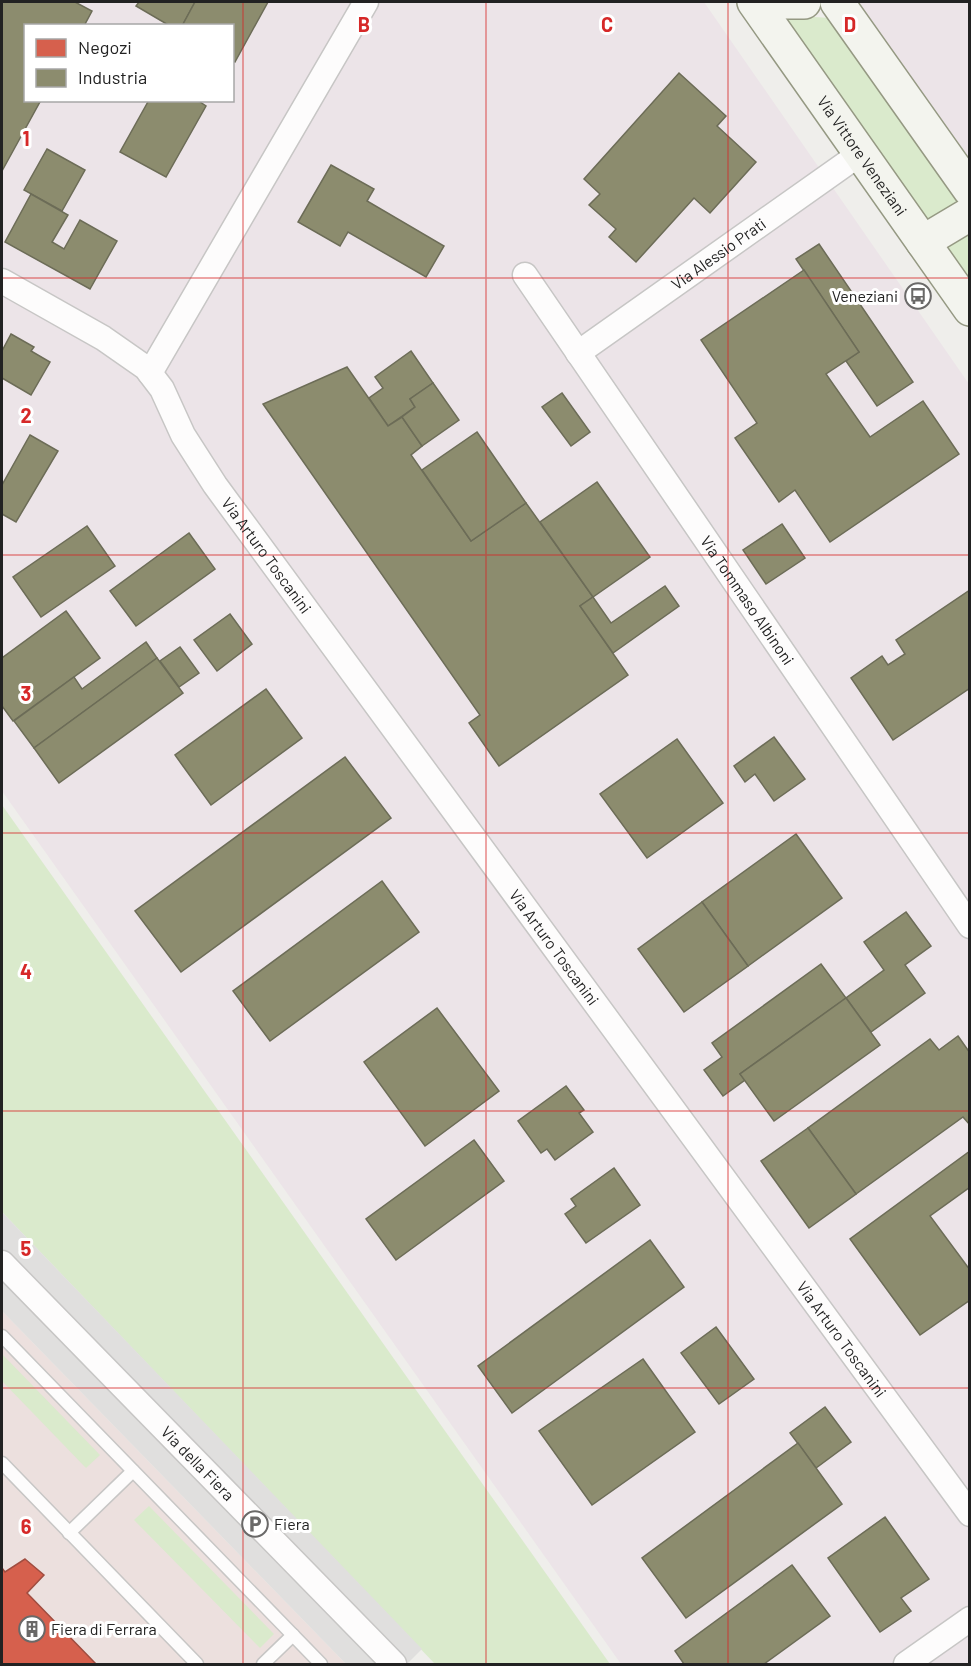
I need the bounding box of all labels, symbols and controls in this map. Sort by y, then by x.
text: B [358,12,370,36]
text: C [601,12,613,36]
text: D [844,12,856,36]
legend [24,24,234,102]
text: Negozi [78,36,132,58]
text: Industria [78,66,147,88]
street label: Via Vittore Veneziani [814,92,911,219]
text: 1 [22,126,30,150]
street label: Via Alessio Prati [667,213,769,293]
bus stop icon: Veneziani [903,281,933,311]
place label: Veneziani [832,286,898,305]
text: 2 [20,403,32,427]
street label: Via Arturo Toscanini [218,493,316,617]
street label: Via Tommaso Albinoni [697,532,799,668]
text: 3 [21,681,31,705]
street label: Via Arturo Toscanini [506,885,603,1009]
text: 4 [20,959,32,983]
text: 5 [21,1236,32,1260]
street label: Via Arturo Toscanini [793,1277,891,1400]
street label: Via della Fiera [158,1422,239,1504]
parking icon: Fiera [240,1509,270,1539]
text: 6 [21,1514,32,1538]
place label: Fiera [274,1514,310,1533]
building icon: Fiera di Ferrara [17,1614,47,1644]
place label: Fiera di Ferrara [51,1619,157,1638]

